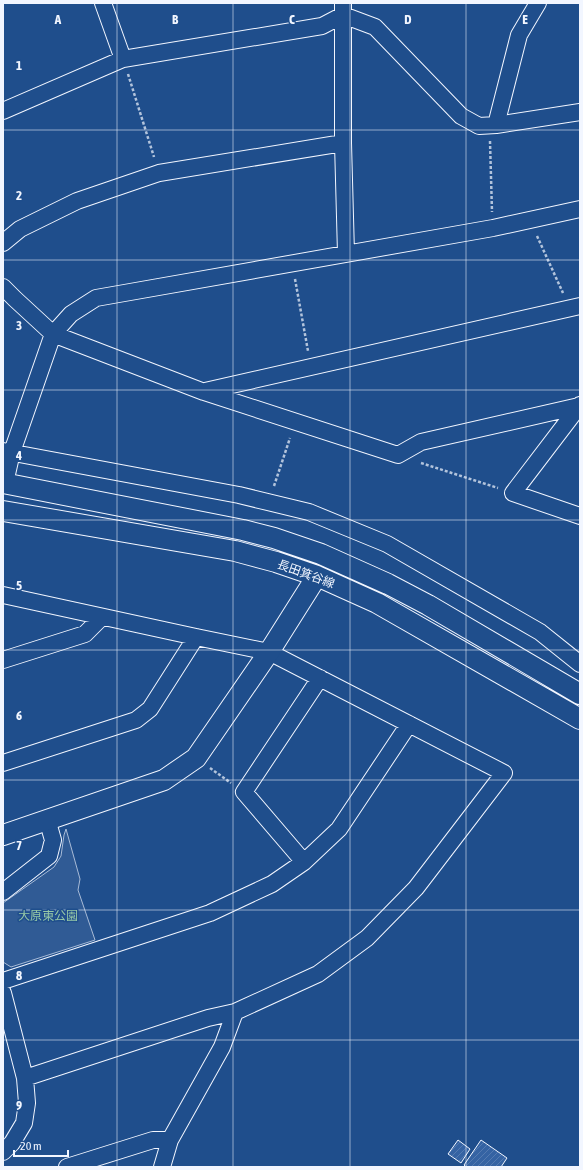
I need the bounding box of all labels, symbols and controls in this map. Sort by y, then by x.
text: A [54,12,62,27]
text: B [172,12,179,27]
text: C [289,12,295,27]
text: D [404,12,412,27]
text: E [522,12,528,27]
text: 1 [16,58,22,73]
text: 2 [16,188,22,203]
text: 3 [16,318,22,333]
text: 4 [15,448,22,463]
street label: 長田箕谷線 [275,557,337,591]
text: 5 [16,578,22,593]
text: 6 [16,708,22,723]
text: 7 [16,838,22,853]
park label: 大原東公園 [18,909,78,923]
text: 8 [16,968,22,983]
text: 9 [16,1098,22,1113]
scale bar [14,1132,68,1158]
text: 20 m [20,1139,42,1153]

